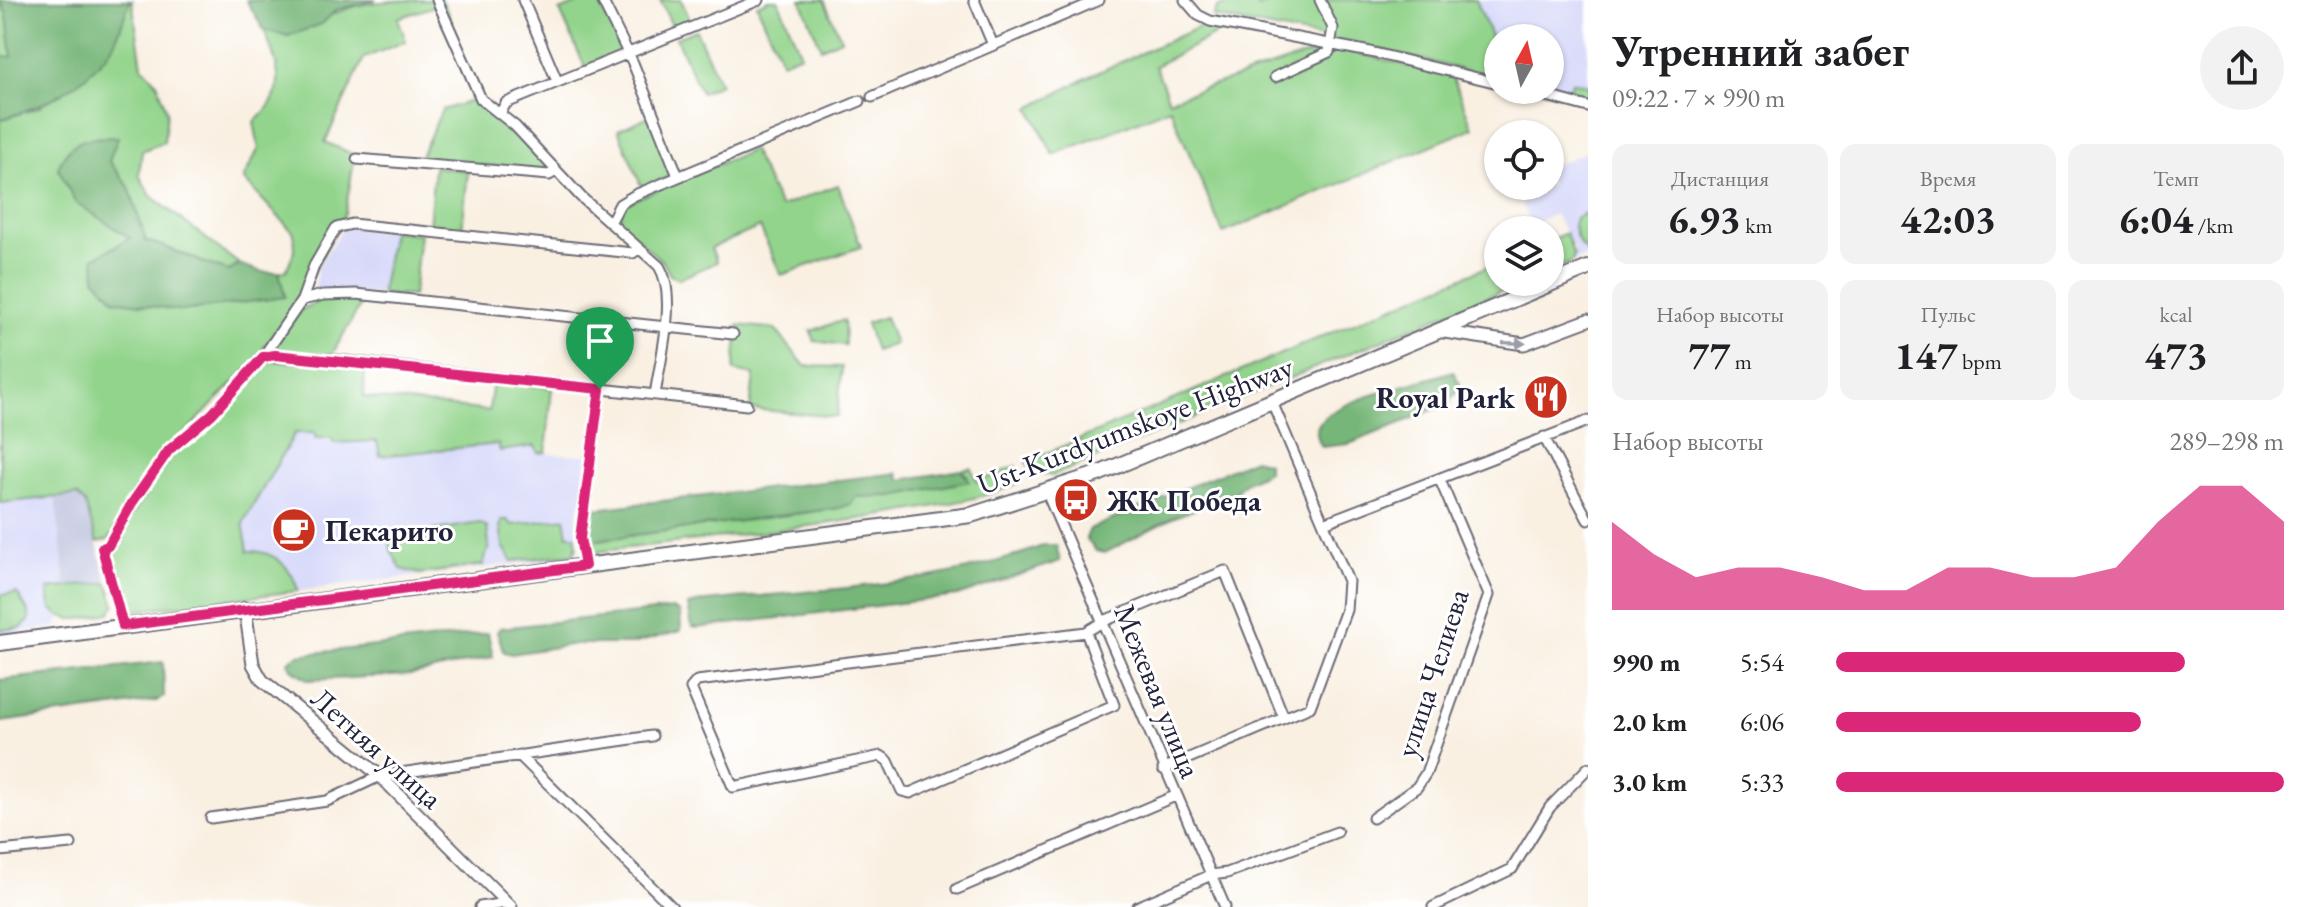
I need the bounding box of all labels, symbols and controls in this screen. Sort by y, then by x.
text: Утренний забег [1612,22,1909,79]
north arrow [1484,24,1564,104]
map controls [1484,24,1564,296]
button: share [2200,26,2284,110]
text: 09:22 · 7 × 990 m [1612,81,1785,115]
button: locate [1484,120,1564,200]
text: Дистанция [1671,164,1769,193]
text: Время [1920,164,1976,193]
text: Темп [2153,164,2199,193]
text: 6.93 [1667,193,1741,245]
text: 42:03 [1900,193,1996,245]
text: 6:04 [2118,193,2193,245]
text: km [1741,211,1773,240]
text: /km [2193,211,2234,240]
button: layers [1484,216,1564,296]
text: Набор высоты [1656,300,1784,329]
text: Пульс [1920,300,1976,329]
text: kcal [2159,300,2193,329]
pin [566,307,634,389]
icon: arrive [578,319,622,363]
text: 77 [1688,329,1730,381]
text: 147 [1894,329,1958,381]
text: 473 [2144,329,2208,381]
one-way arrow [1502,336,1527,349]
street label: Ust-Kurdyumskoye Highway [971,346,1299,503]
text: m [1730,347,1752,376]
text: bpm [1958,347,2002,376]
restaurant icon: Royal Park [1522,373,1570,421]
place label: Royal Park [1376,378,1516,417]
text: Набор высоты [1612,424,1763,458]
text: 289–298 m [2169,424,2284,458]
bus stop icon: ЖК Победа [1052,476,1100,524]
place label: ЖК Победа [1106,481,1262,520]
cafe icon: Пекарито [270,506,318,554]
place label: Пекарито [325,511,453,550]
street label: улица Челиева [1386,584,1478,762]
street label: Межевая улица [1105,598,1211,784]
text: 990 m [1612,645,1680,679]
text: 5:54 [1740,645,1784,679]
street label: Летняя улица [303,679,451,817]
text: 2.0 km [1612,705,1687,739]
text: 6:06 [1740,705,1784,739]
text: 3.0 km [1612,765,1687,799]
text: 5:33 [1740,765,1784,799]

